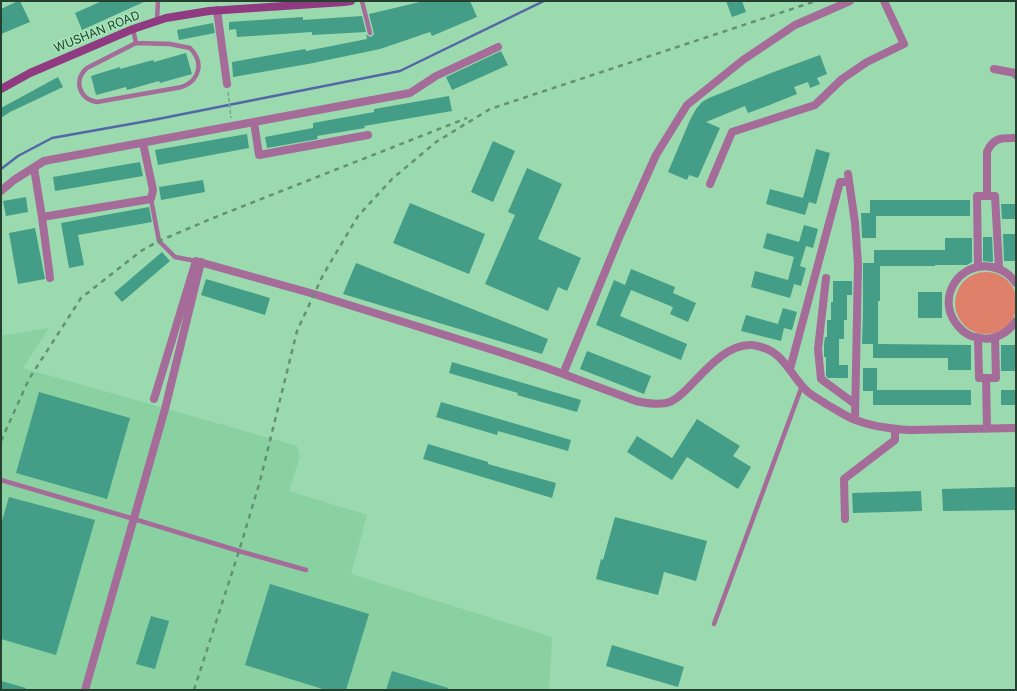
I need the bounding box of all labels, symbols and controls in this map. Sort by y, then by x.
street label: WUSHAN ROAD [52,8,142,56]

